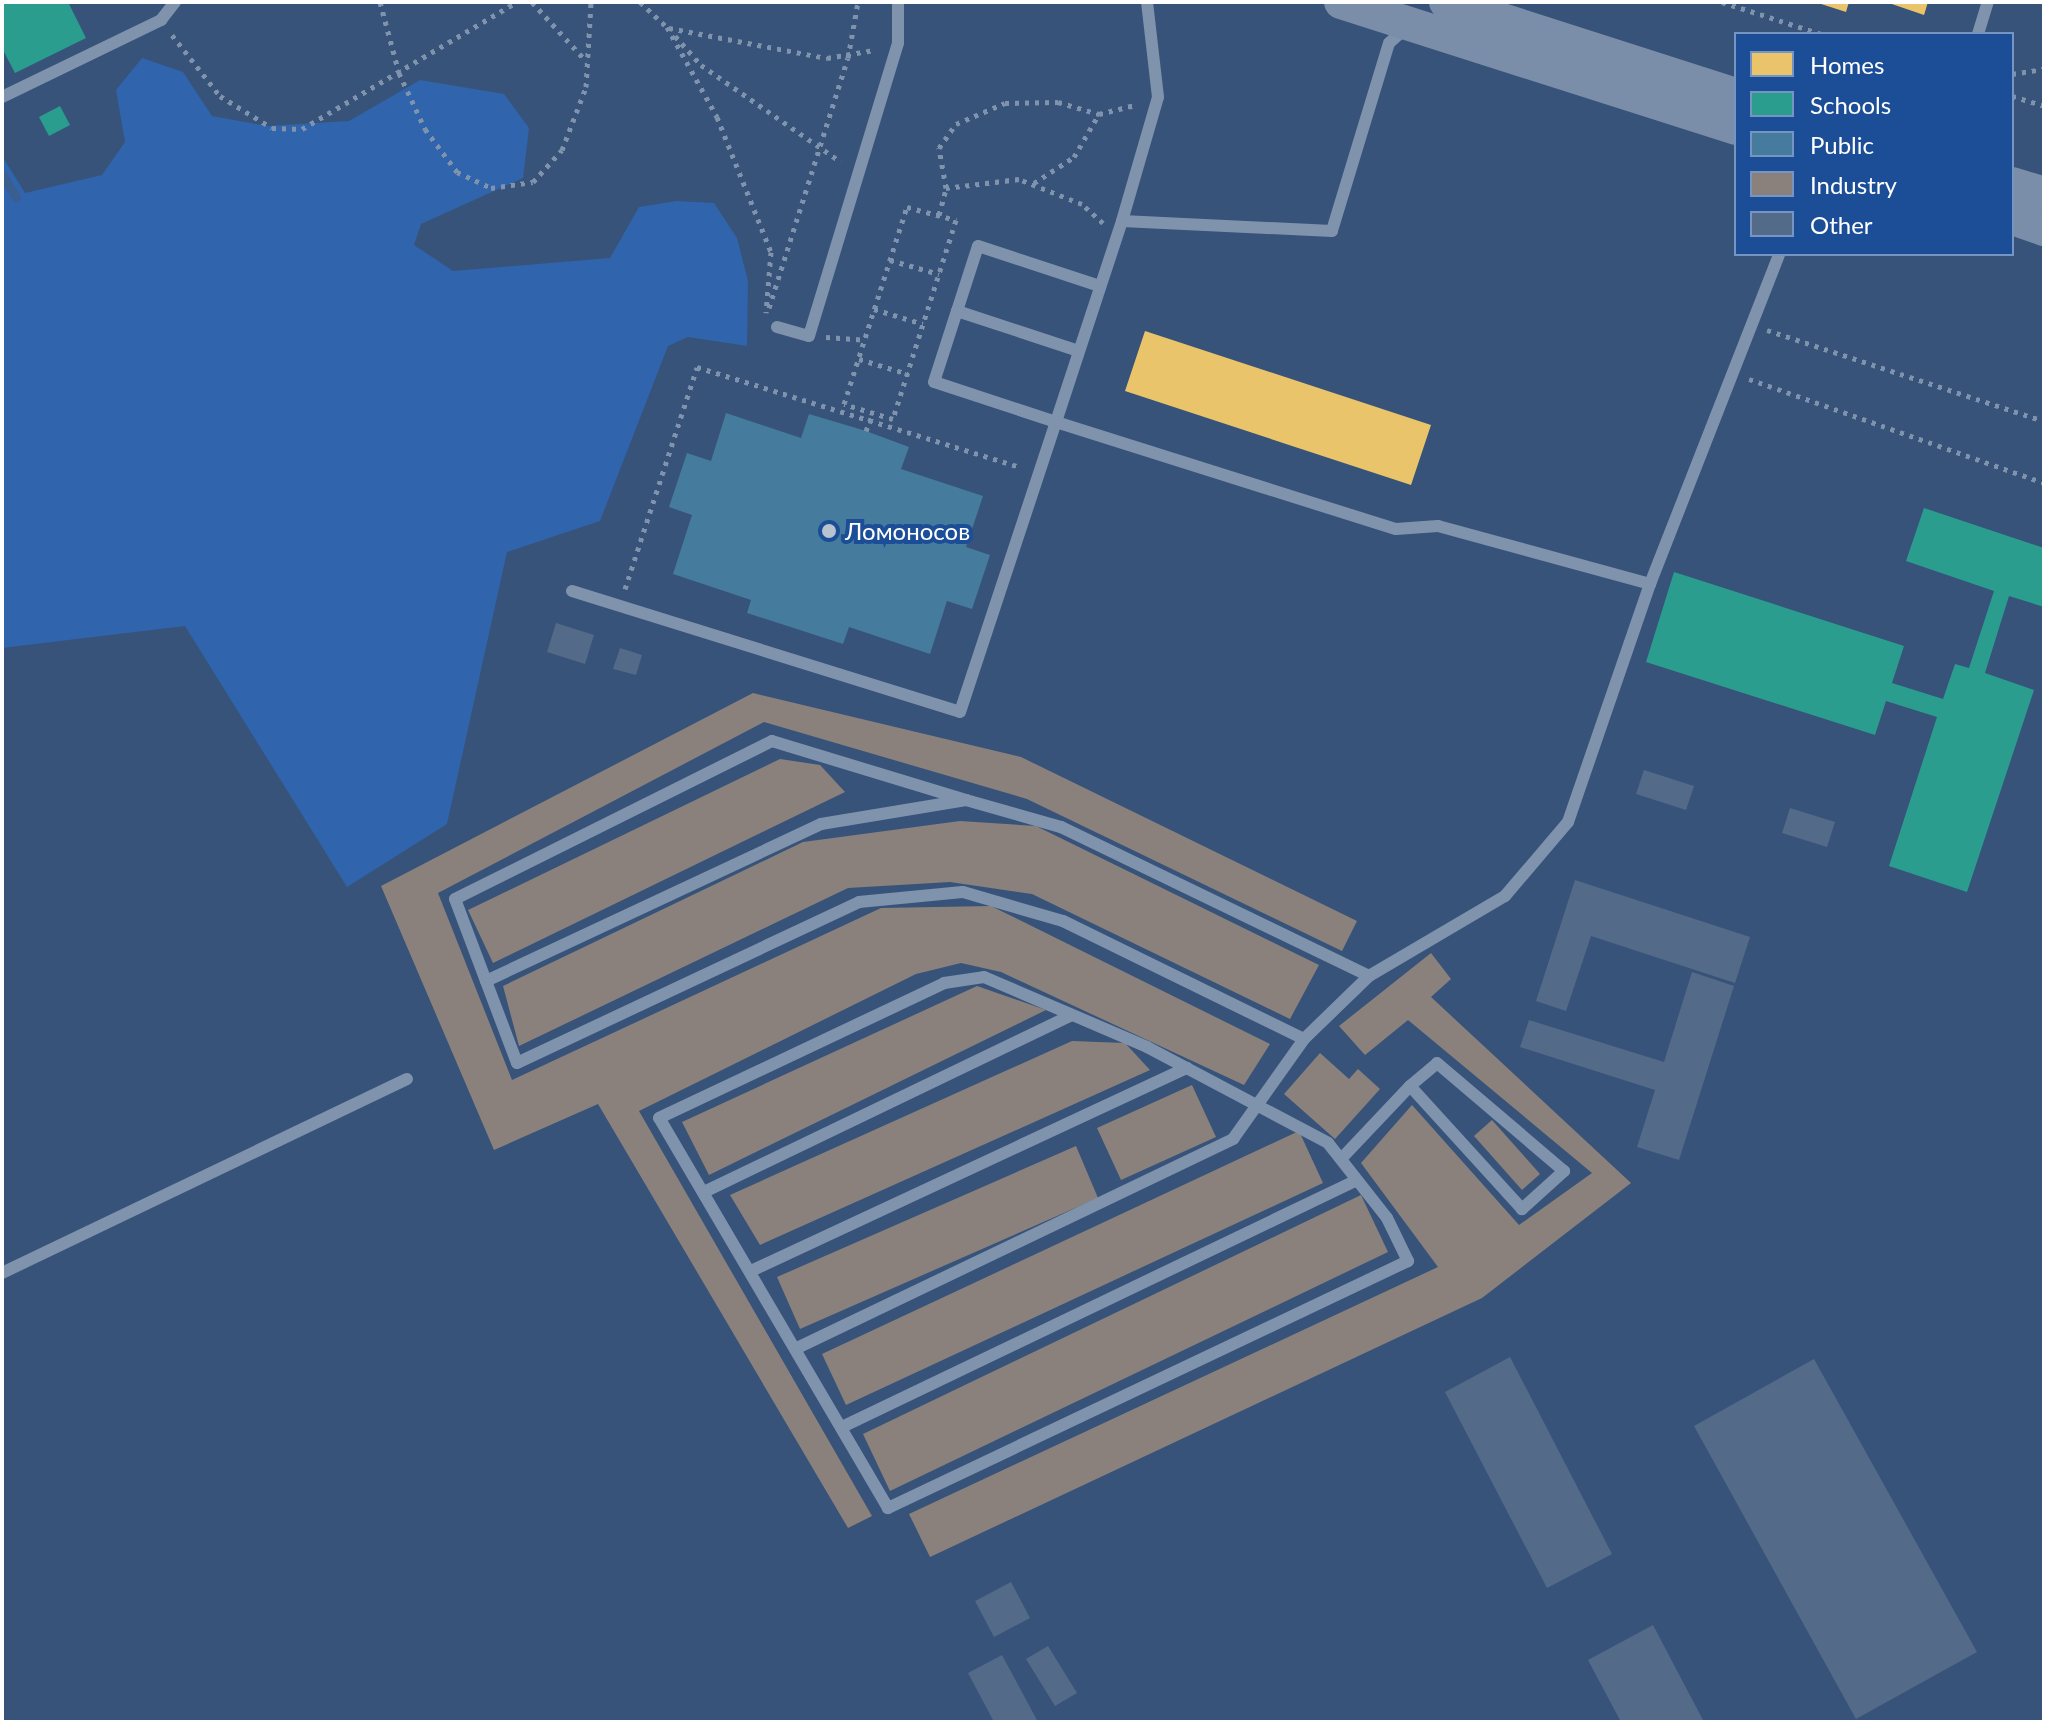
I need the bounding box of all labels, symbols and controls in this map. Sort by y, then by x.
legend [1734,32,2014,256]
text: Homes [1810,50,1884,79]
text: Schools [1810,90,1891,119]
text: Public [1810,130,1874,159]
text: Industry [1810,170,1897,199]
text: Other [1810,210,1873,239]
place label: Ломоносов [845,517,970,545]
marker: Ломоносов [820,522,838,540]

